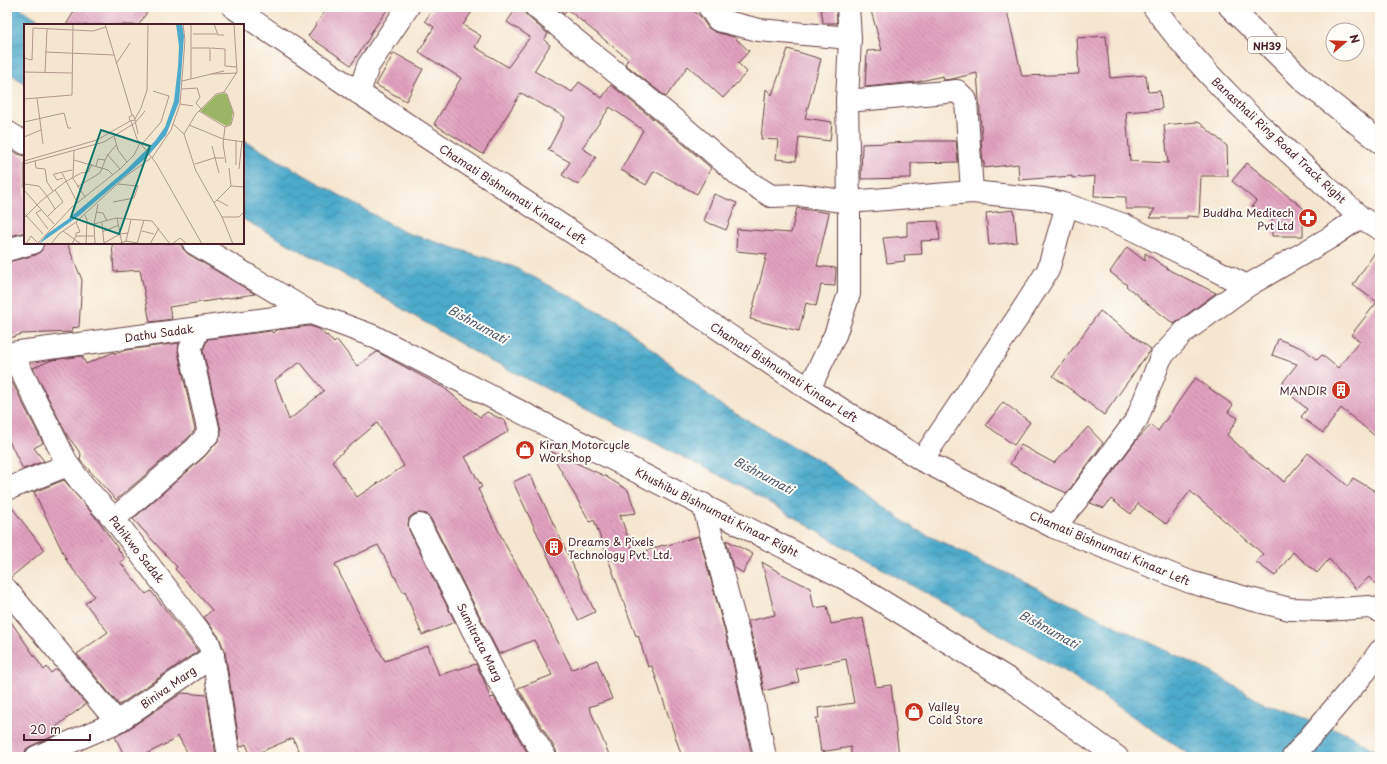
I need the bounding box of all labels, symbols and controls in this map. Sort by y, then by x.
north arrow [1325,22,1365,62]
inset map [24,24,244,244]
text: N [1345,32,1364,46]
road number: NH39 [1248,37,1286,53]
street label: Banasthali Ring Road Track Right [1208,73,1350,207]
street label: Chamati Bishnumati Kinaar Left [436,140,590,248]
place label: Buddha Meditech Pvt Ltd [1202,204,1294,234]
pharmacy icon: Buddha Meditech Pvt Ltd [1297,207,1319,229]
water label: Bishnumati [445,300,513,349]
street label: Chamati Bishnumati Kinaar Left [707,318,861,426]
street label: Dathu Sadak [123,320,195,346]
building icon: MANDIR [1330,379,1352,401]
place label: MANDIR [1279,382,1327,399]
place label: Kiran Motorcycle Workshop [539,436,630,466]
shop icon: Kiran Motorcycle Workshop [514,439,536,461]
water label: Bishnumati [731,452,799,499]
street label: Khushibu Bishnumati Kinaar Right [632,463,802,561]
street label: Chamati Bishnumati Kinaar Left [1027,506,1193,590]
street label: Pahikwo Sadak [105,512,169,587]
place label: Dreams & Pixels Technology Pvt. Ltd. [568,533,672,563]
building icon: Dreams & Pixels Technology Pvt. Ltd. [543,536,565,558]
street label: Sumitrata Marg [453,600,507,684]
water label: Bishnumati [1016,605,1084,654]
street label: Biniva Marg [137,662,199,712]
place label: Valley Cold Store [928,698,983,728]
shop icon: Valley Cold Store [903,701,925,723]
scale bar [24,716,90,742]
text: 20 m [30,720,61,738]

